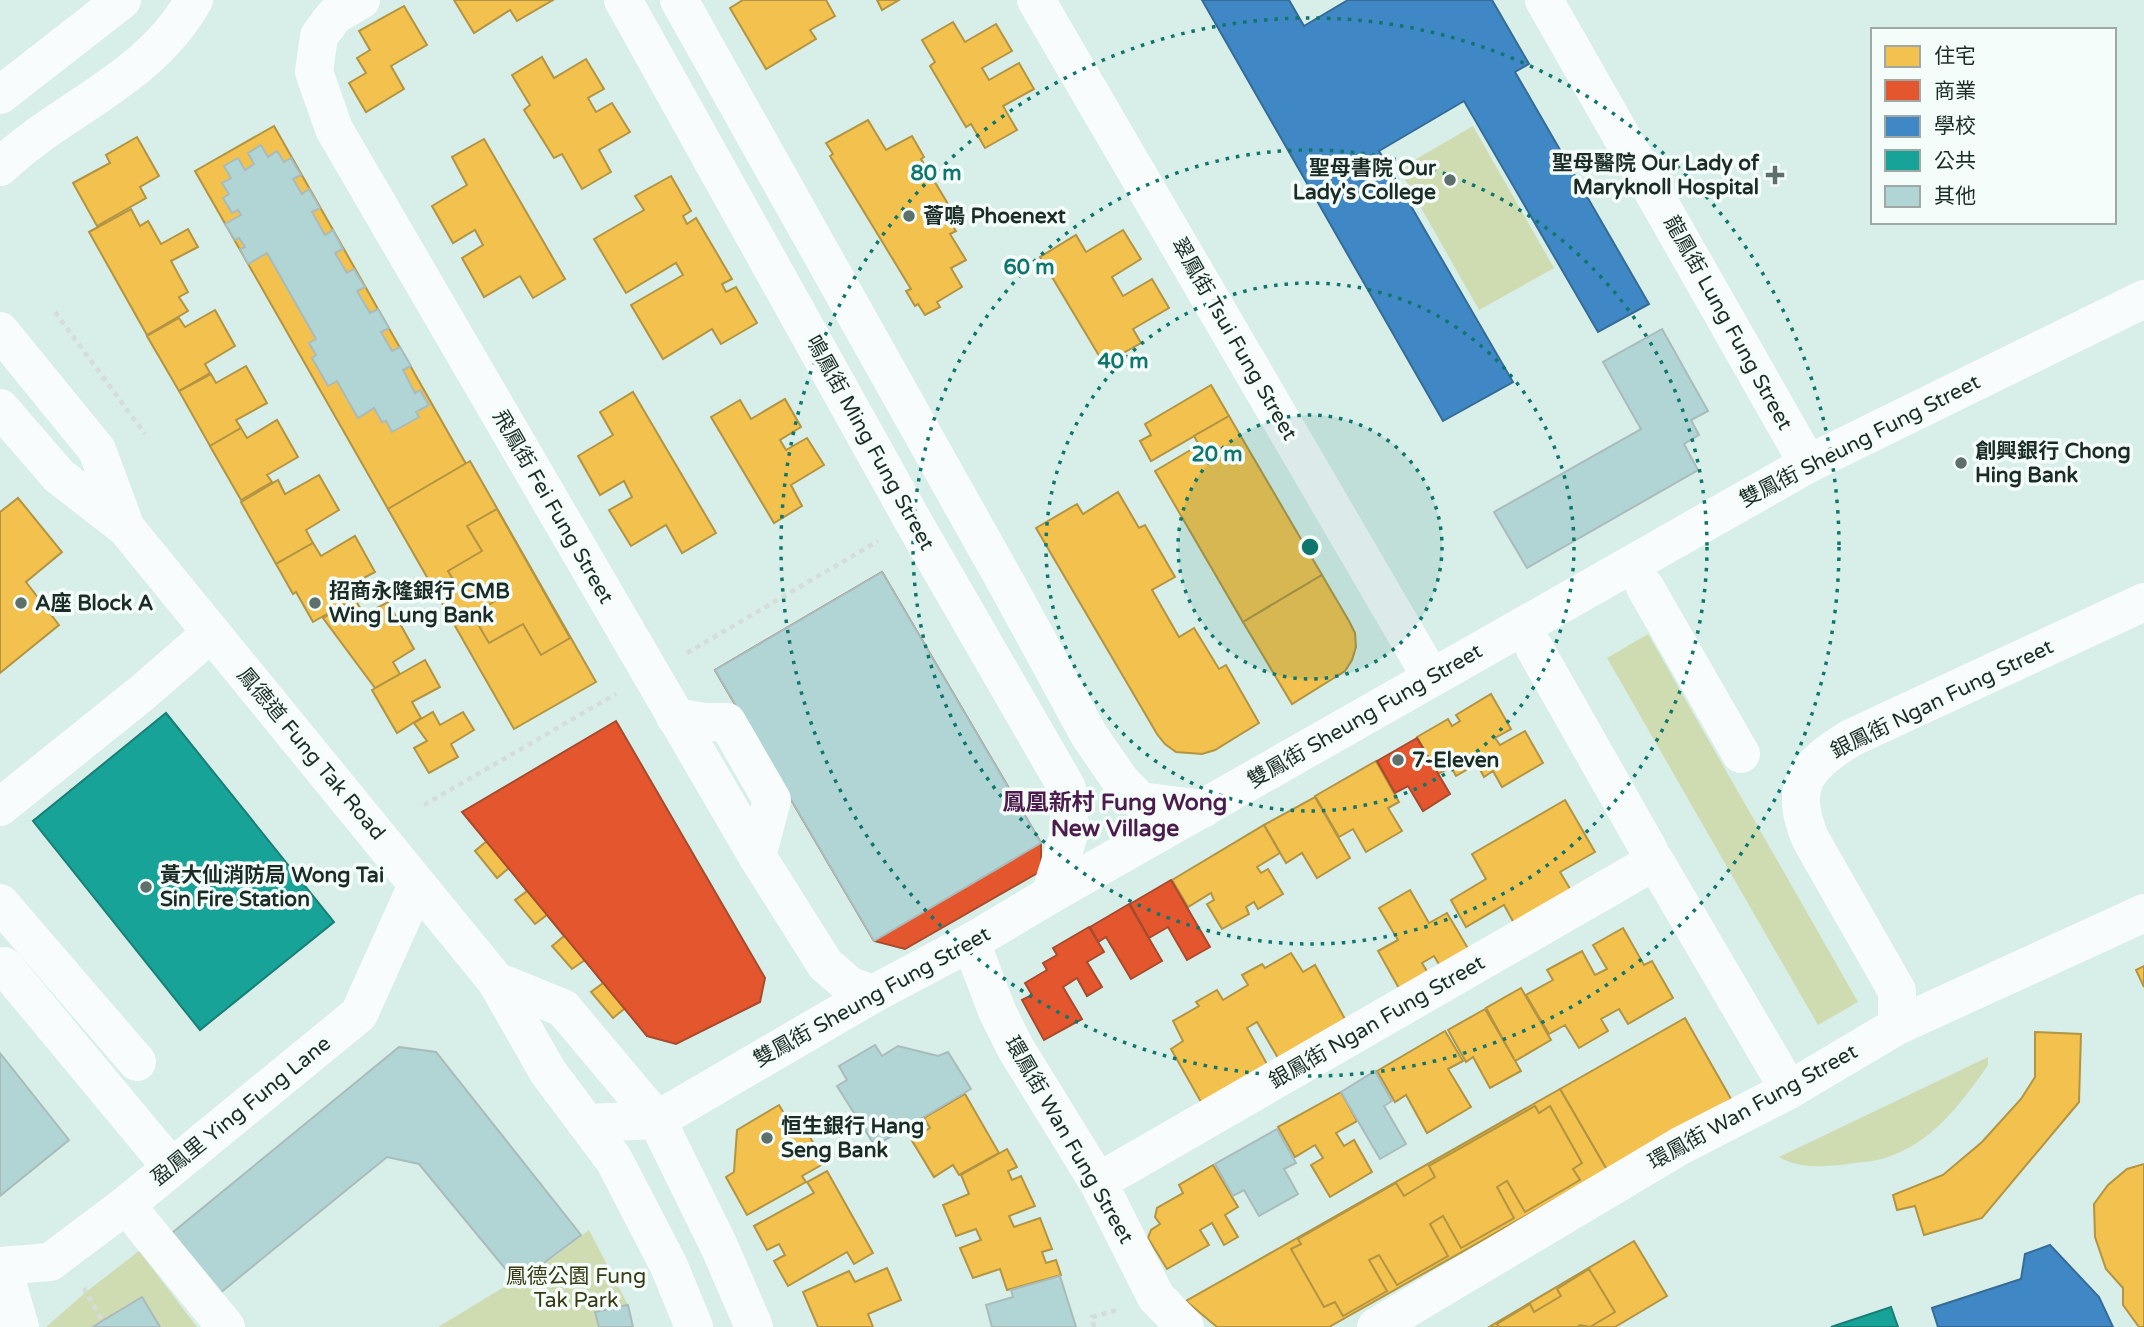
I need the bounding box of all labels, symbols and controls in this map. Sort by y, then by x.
legend [1871,28,2116,224]
text: 住宅 [1934,44,1976,69]
text: 商業 [1934,79,1976,104]
text: 學校 [1934,114,1976,139]
text: 公共 [1934,149,1976,174]
place label: 聖母醫院 Our Lady of Maryknoll Hospital [1552,151,1760,200]
place label: 聖母書院 Our Lady's College [1293,156,1437,205]
text: 80 m [910,161,962,186]
marker: 聖母醫院 Our Lady of Maryknoll Hospital [1765,165,1785,185]
marker: 聖母書院 Our Lady's College [1442,172,1458,188]
text: 其他 [1934,184,1976,209]
place label: 薈鳴 Phoenext [923,204,1066,229]
marker: 薈鳴 Phoenext [901,208,917,224]
street label: 龍鳳街 Lung Fung Street [1659,211,1797,435]
street label: 翠鳳街 Tsui Fung Street [1166,233,1302,445]
text: 60 m [1003,255,1055,280]
street label: 鳴鳳街 Ming Fung Street [800,331,940,555]
text: 40 m [1097,349,1149,374]
street label: 雙鳳街 Sheung Fung Street [1736,369,1984,513]
street label: 飛鳳街 Fei Fung Street [487,406,619,608]
place label: 創興銀行 Chong Hing Bank [1975,439,2131,488]
text: 20 m [1191,442,1243,467]
marker: 創興銀行 Chong Hing Bank [1953,455,1969,471]
centre of rings [1298,535,1322,559]
place label: 招商永隆銀行 CMB Wing Lung Bank [329,579,510,628]
place label: A座 Block A [35,591,153,616]
marker: A座 Block A [13,595,29,611]
marker: 招商永隆銀行 CMB Wing Lung Bank [307,595,323,611]
street label: 銀鳳街 Ngan Fung Street [1827,634,2057,764]
street label: 雙鳳街 Sheung Fung Street [1243,639,1487,793]
street label: 鳳德道 Fung Tak Road [232,663,390,845]
place label: 7-Eleven [1412,748,1499,773]
marker: 7-Eleven [1390,752,1406,768]
district label: 鳳凰新村 Fung Wong New Village [1003,789,1227,843]
place label: 黃大仙消防局 Wong Tai Sin Fire Station [160,863,384,912]
marker: 黃大仙消防局 Wong Tai Sin Fire Station [138,879,154,895]
street label: 雙鳳街 Sheung Fung Street [749,921,995,1073]
street label: 銀鳳街 Ngan Fung Street [1265,950,1489,1094]
street label: 盈鳳里 Ying Fung Lane [146,1031,336,1191]
street label: 環鳳街 Wan Fung Street [999,1032,1139,1248]
street label: 環鳳街 Wan Fung Street [1644,1039,1862,1175]
place label: 恒生銀行 Hang Seng Bank [781,1114,924,1163]
marker: 恒生銀行 Hang Seng Bank [759,1130,775,1146]
park label: 鳳德公園 Fung Tak Park [506,1264,646,1313]

